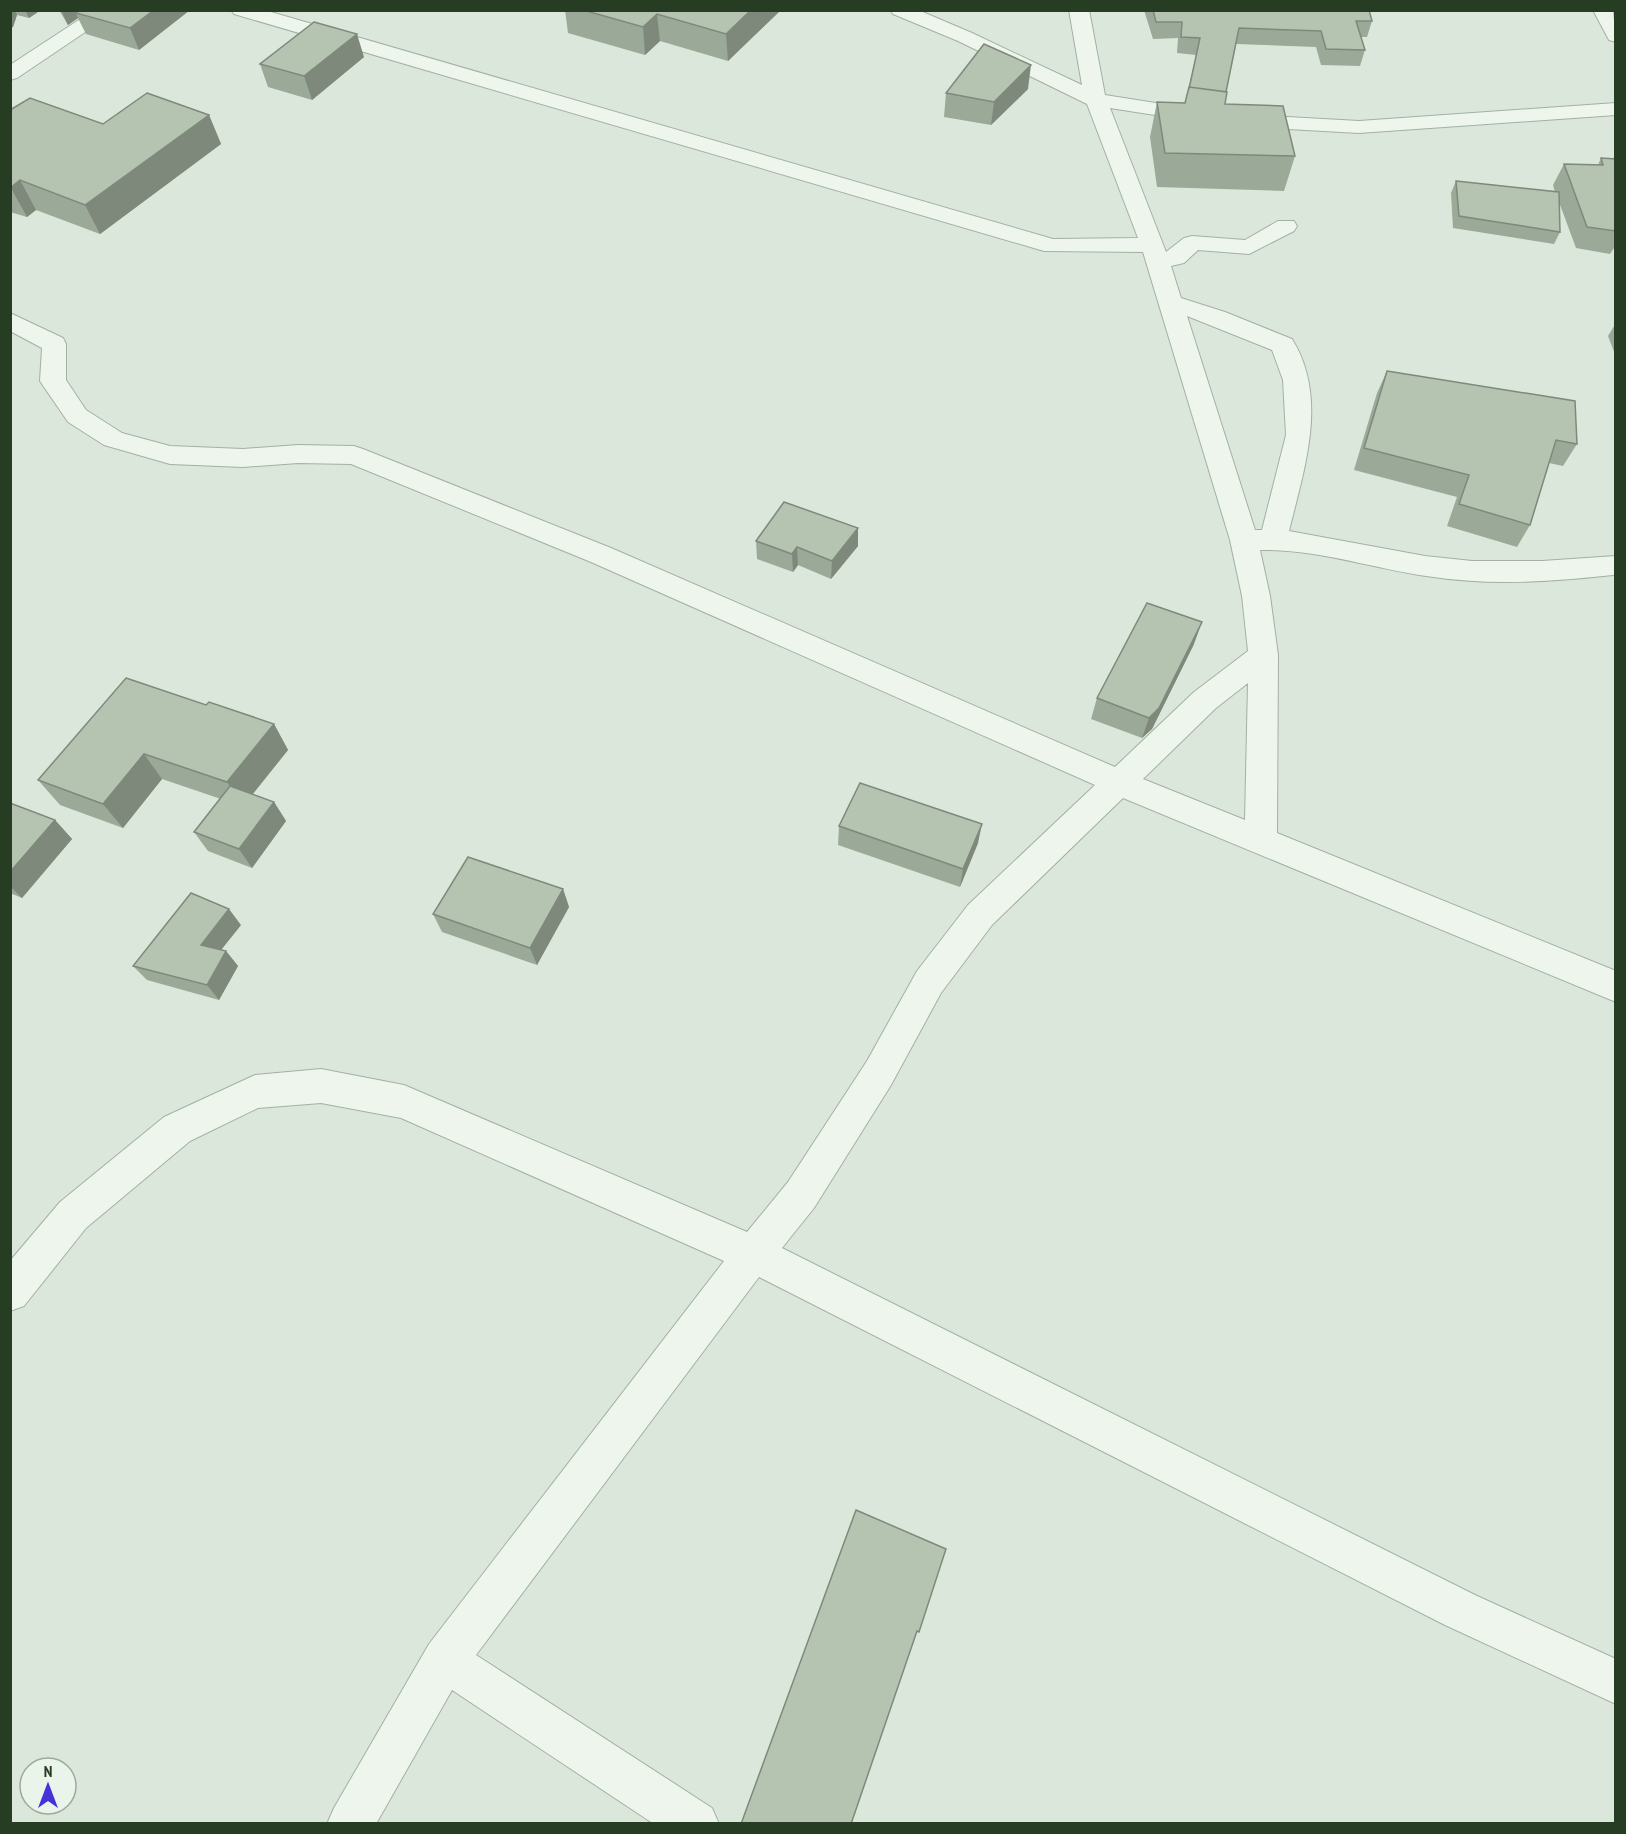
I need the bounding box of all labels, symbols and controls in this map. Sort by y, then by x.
north arrow [18,1756,78,1816]
text: N [44,1761,52,1781]

